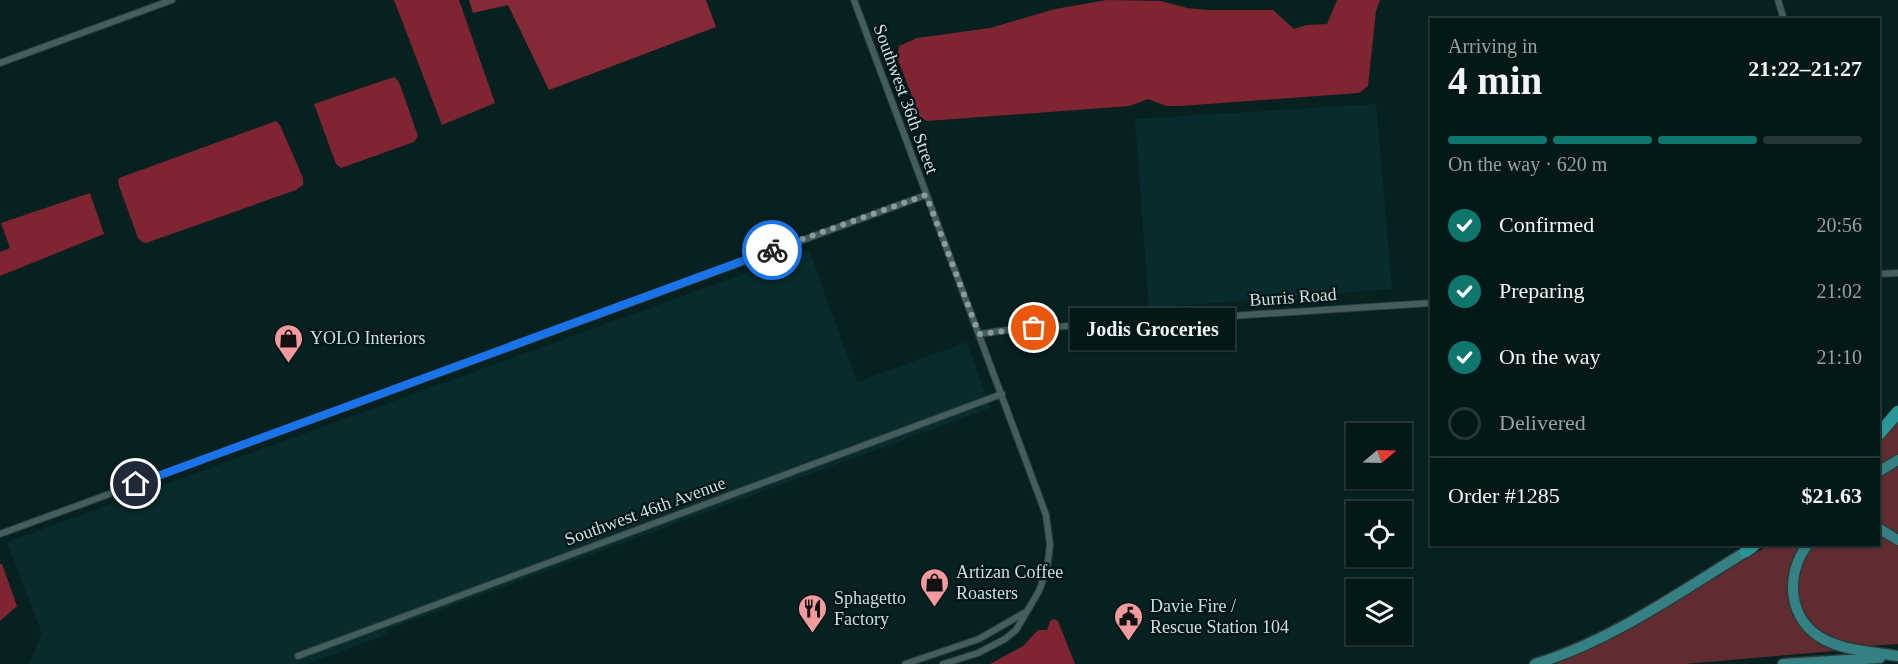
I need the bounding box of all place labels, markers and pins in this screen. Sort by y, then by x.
pin [1008,302,1059,353]
callout: Jodis Groceries [1070,307,1235,349]
shop icon: YOLO Interiors [273,322,305,364]
place label: YOLO Interiors [310,328,425,348]
pin [110,458,161,509]
place label: Artizan Coffee Roasters [956,562,1063,603]
shop icon: Artizan Coffee Roasters [919,566,951,608]
place label: Sphagetto Factory [834,588,906,629]
restaurant icon: Sphagetto Factory [797,592,829,634]
place label: Davie Fire / Rescue Station 104 [1150,596,1289,637]
public building icon: Davie Fire / Rescue Station 104 [1113,600,1145,642]

